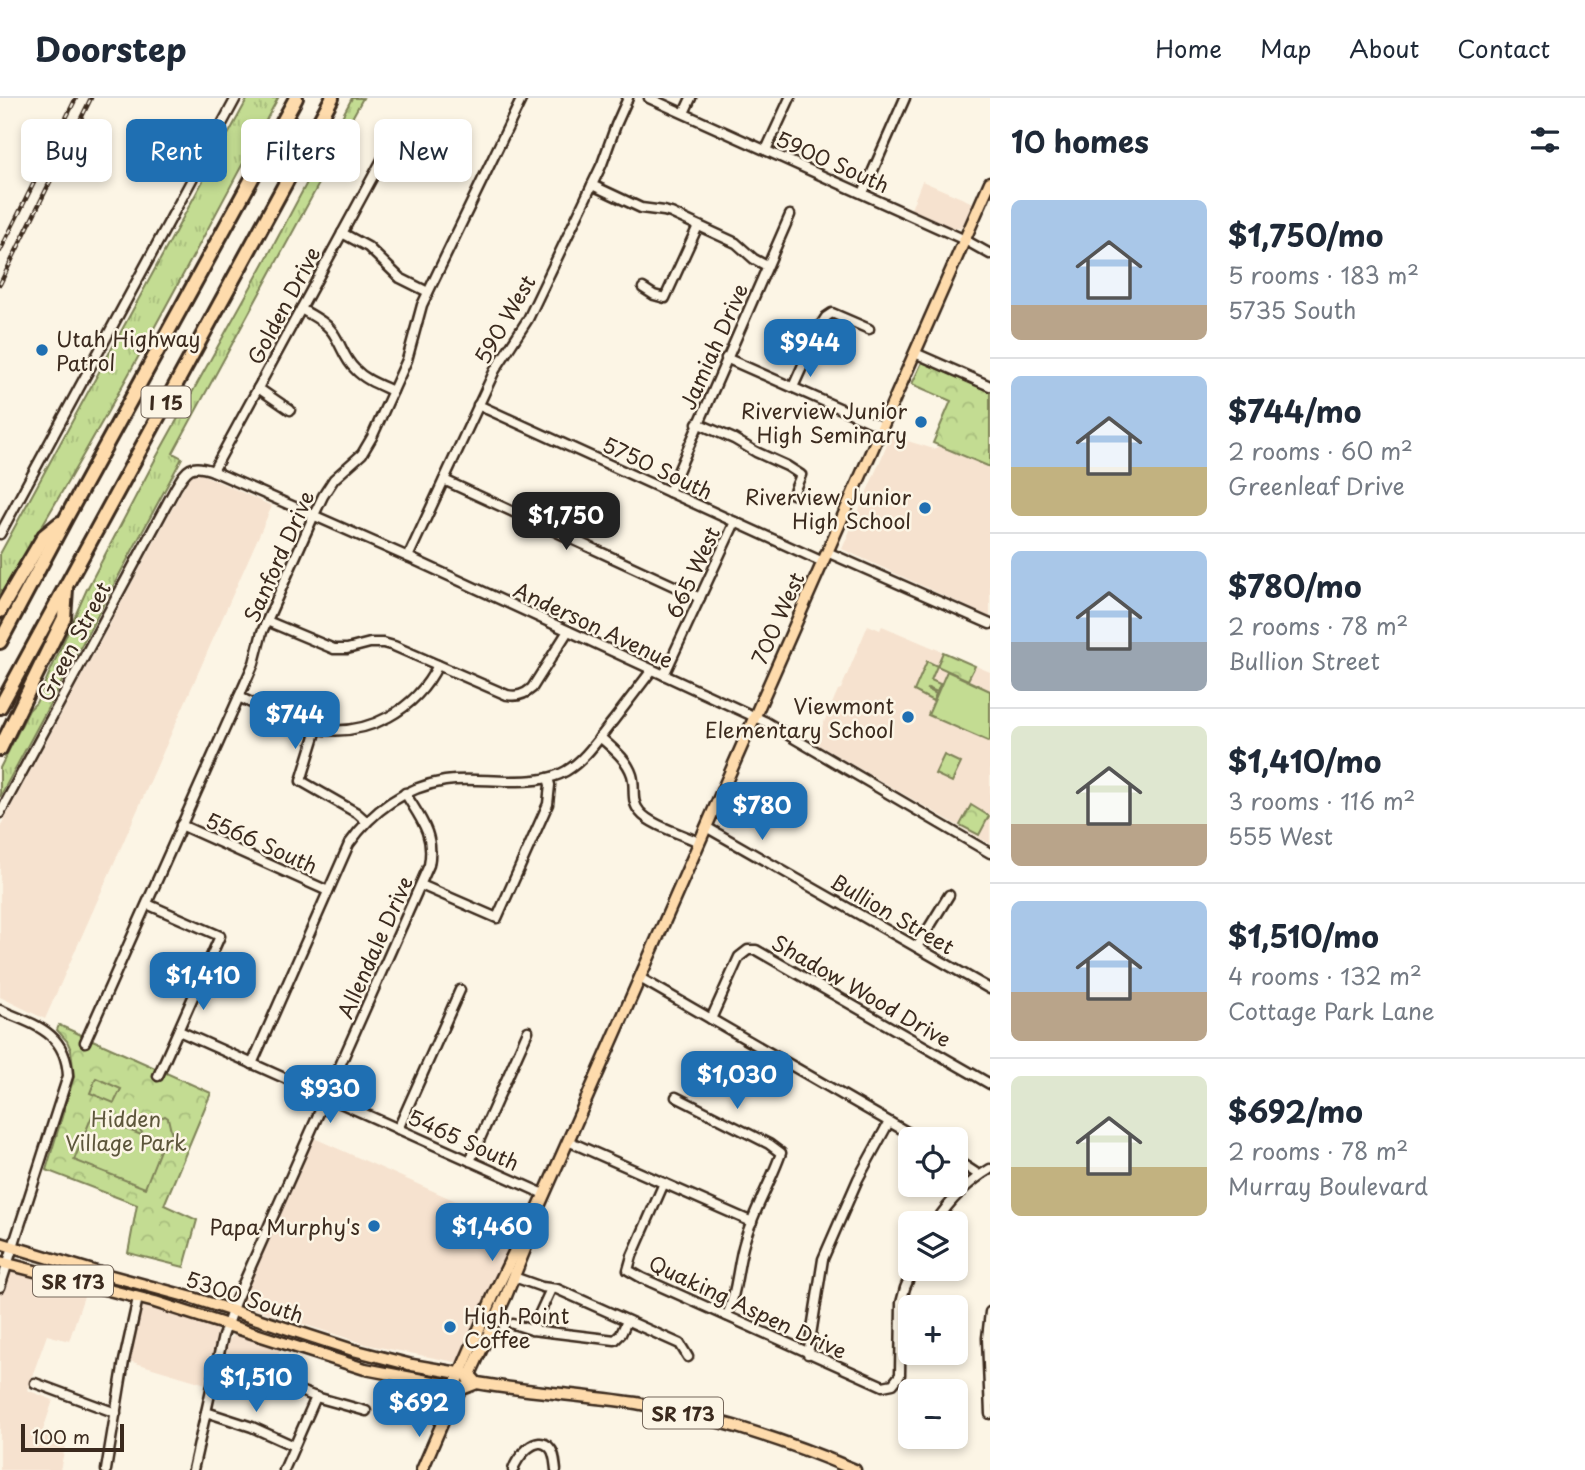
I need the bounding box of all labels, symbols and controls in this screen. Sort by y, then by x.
text: Doorstep [35,23,187,73]
text: Home [1155,30,1222,66]
text: Map [1260,30,1311,66]
text: About [1349,30,1419,66]
text: Contact [1457,30,1550,66]
text: 10 homes [1011,118,1149,163]
chip: Buy [21,119,112,182]
chip: Rent [126,119,227,182]
chip: Filters [241,119,360,182]
chip: New [374,119,472,182]
icon: filters [1526,121,1564,159]
street label: 5900 South [771,122,895,200]
text: $1,750/mo [1228,212,1383,257]
icon: home [1067,228,1151,312]
street label: Golden Drive [238,240,328,370]
text: 5 rooms · 183 m² [1228,257,1419,292]
street label: 590 West [466,269,542,369]
street label: Jamiah Drive [671,278,755,414]
text: 5735 South [1228,292,1357,327]
pin: $944 [769,320,851,379]
place label: Utah Highway Patrol [56,322,200,378]
text: $944 [780,324,840,359]
marker: Utah Highway Patrol [34,342,50,358]
road number: I 15 [142,386,190,418]
text: $744/mo [1228,388,1361,433]
place label: Riverview Junior High Seminary [741,394,907,450]
icon: home [1067,404,1151,488]
marker: Riverview Junior High Seminary [913,414,929,430]
street label: 5750 South [598,427,718,507]
text: 2 rooms · 60 m² [1228,433,1413,468]
text: Greenleaf Drive [1228,468,1405,503]
place label: Riverview Junior High School [745,480,911,536]
street label: Sanford Drive [235,485,321,627]
pin: $1,750 [509,492,623,552]
text: $1,750 [528,497,604,532]
marker: Riverview Junior High School [917,500,933,516]
street label: 665 West [657,521,727,623]
text: $780/mo [1228,563,1362,608]
street label: 700 West [742,567,812,669]
street label: Anderson Avenue [509,573,679,675]
street label: Green Street [28,575,118,707]
icon: home [1067,579,1151,663]
text: 2 rooms · 78 m² [1228,608,1408,643]
text: Bullion Street [1228,643,1380,678]
place label: Viewmont Elementary School [705,689,894,745]
pin: $744 [254,692,336,751]
text: $744 [266,696,324,731]
marker: Viewmont Elementary School [900,709,916,725]
text: $1,410/mo [1228,738,1381,783]
icon: home [1067,754,1151,838]
pin: $780 [721,782,803,842]
text: 3 rooms · 116 m² [1228,783,1415,818]
text: $780 [732,787,792,822]
street label: 5566 South [201,803,323,881]
text: 555 West [1228,818,1333,853]
street label: Bullion Street [825,864,961,962]
street label: Allendale Drive [328,871,420,1023]
text: $1,510/mo [1228,913,1379,958]
street label: Shadow Wood Drive [766,926,958,1054]
icon: home [1067,929,1151,1013]
pin: $1,410 [146,953,260,1012]
text: $1,410 [166,957,240,992]
text: 4 rooms · 132 m² [1228,958,1422,993]
text: Cottage Park Lane [1228,993,1435,1028]
pin: $1,030 [680,1052,794,1111]
text: $1,030 [697,1056,777,1091]
pin: $930 [289,1066,371,1125]
text: $930 [300,1070,360,1105]
text: $692/mo [1228,1088,1363,1133]
street label: 5465 South [403,1100,525,1178]
park label: Hidden Village Park [65,1102,187,1158]
icon: home [1067,1104,1151,1188]
map controls [898,1127,968,1449]
button: locate [898,1127,968,1197]
text: 2 rooms · 78 m² [1228,1133,1408,1168]
text: Murray Boulevard [1228,1168,1428,1203]
pin: $1,460 [435,1204,549,1263]
text: $1,460 [452,1208,532,1243]
place label: Papa Murphy's [209,1210,360,1242]
button: layers [898,1211,968,1281]
marker: Papa Murphy's [366,1218,382,1234]
street label: Quaking Aspen Drive [644,1246,852,1366]
street label: 5300 South [182,1262,308,1330]
road number: SR 173 [33,1266,113,1296]
button: + [898,1295,968,1365]
place label: High Point Coffee [464,1299,569,1355]
marker: High Point Coffee [442,1319,458,1335]
pin: $1,510 [199,1354,313,1414]
text: $1,510 [220,1359,292,1394]
button: − [898,1379,968,1449]
pin: $692 [378,1380,460,1439]
text: $692 [389,1384,449,1419]
road number: SR 173 [643,1398,723,1428]
scale bar [21,1421,124,1453]
text: 100 m [32,1422,90,1450]

